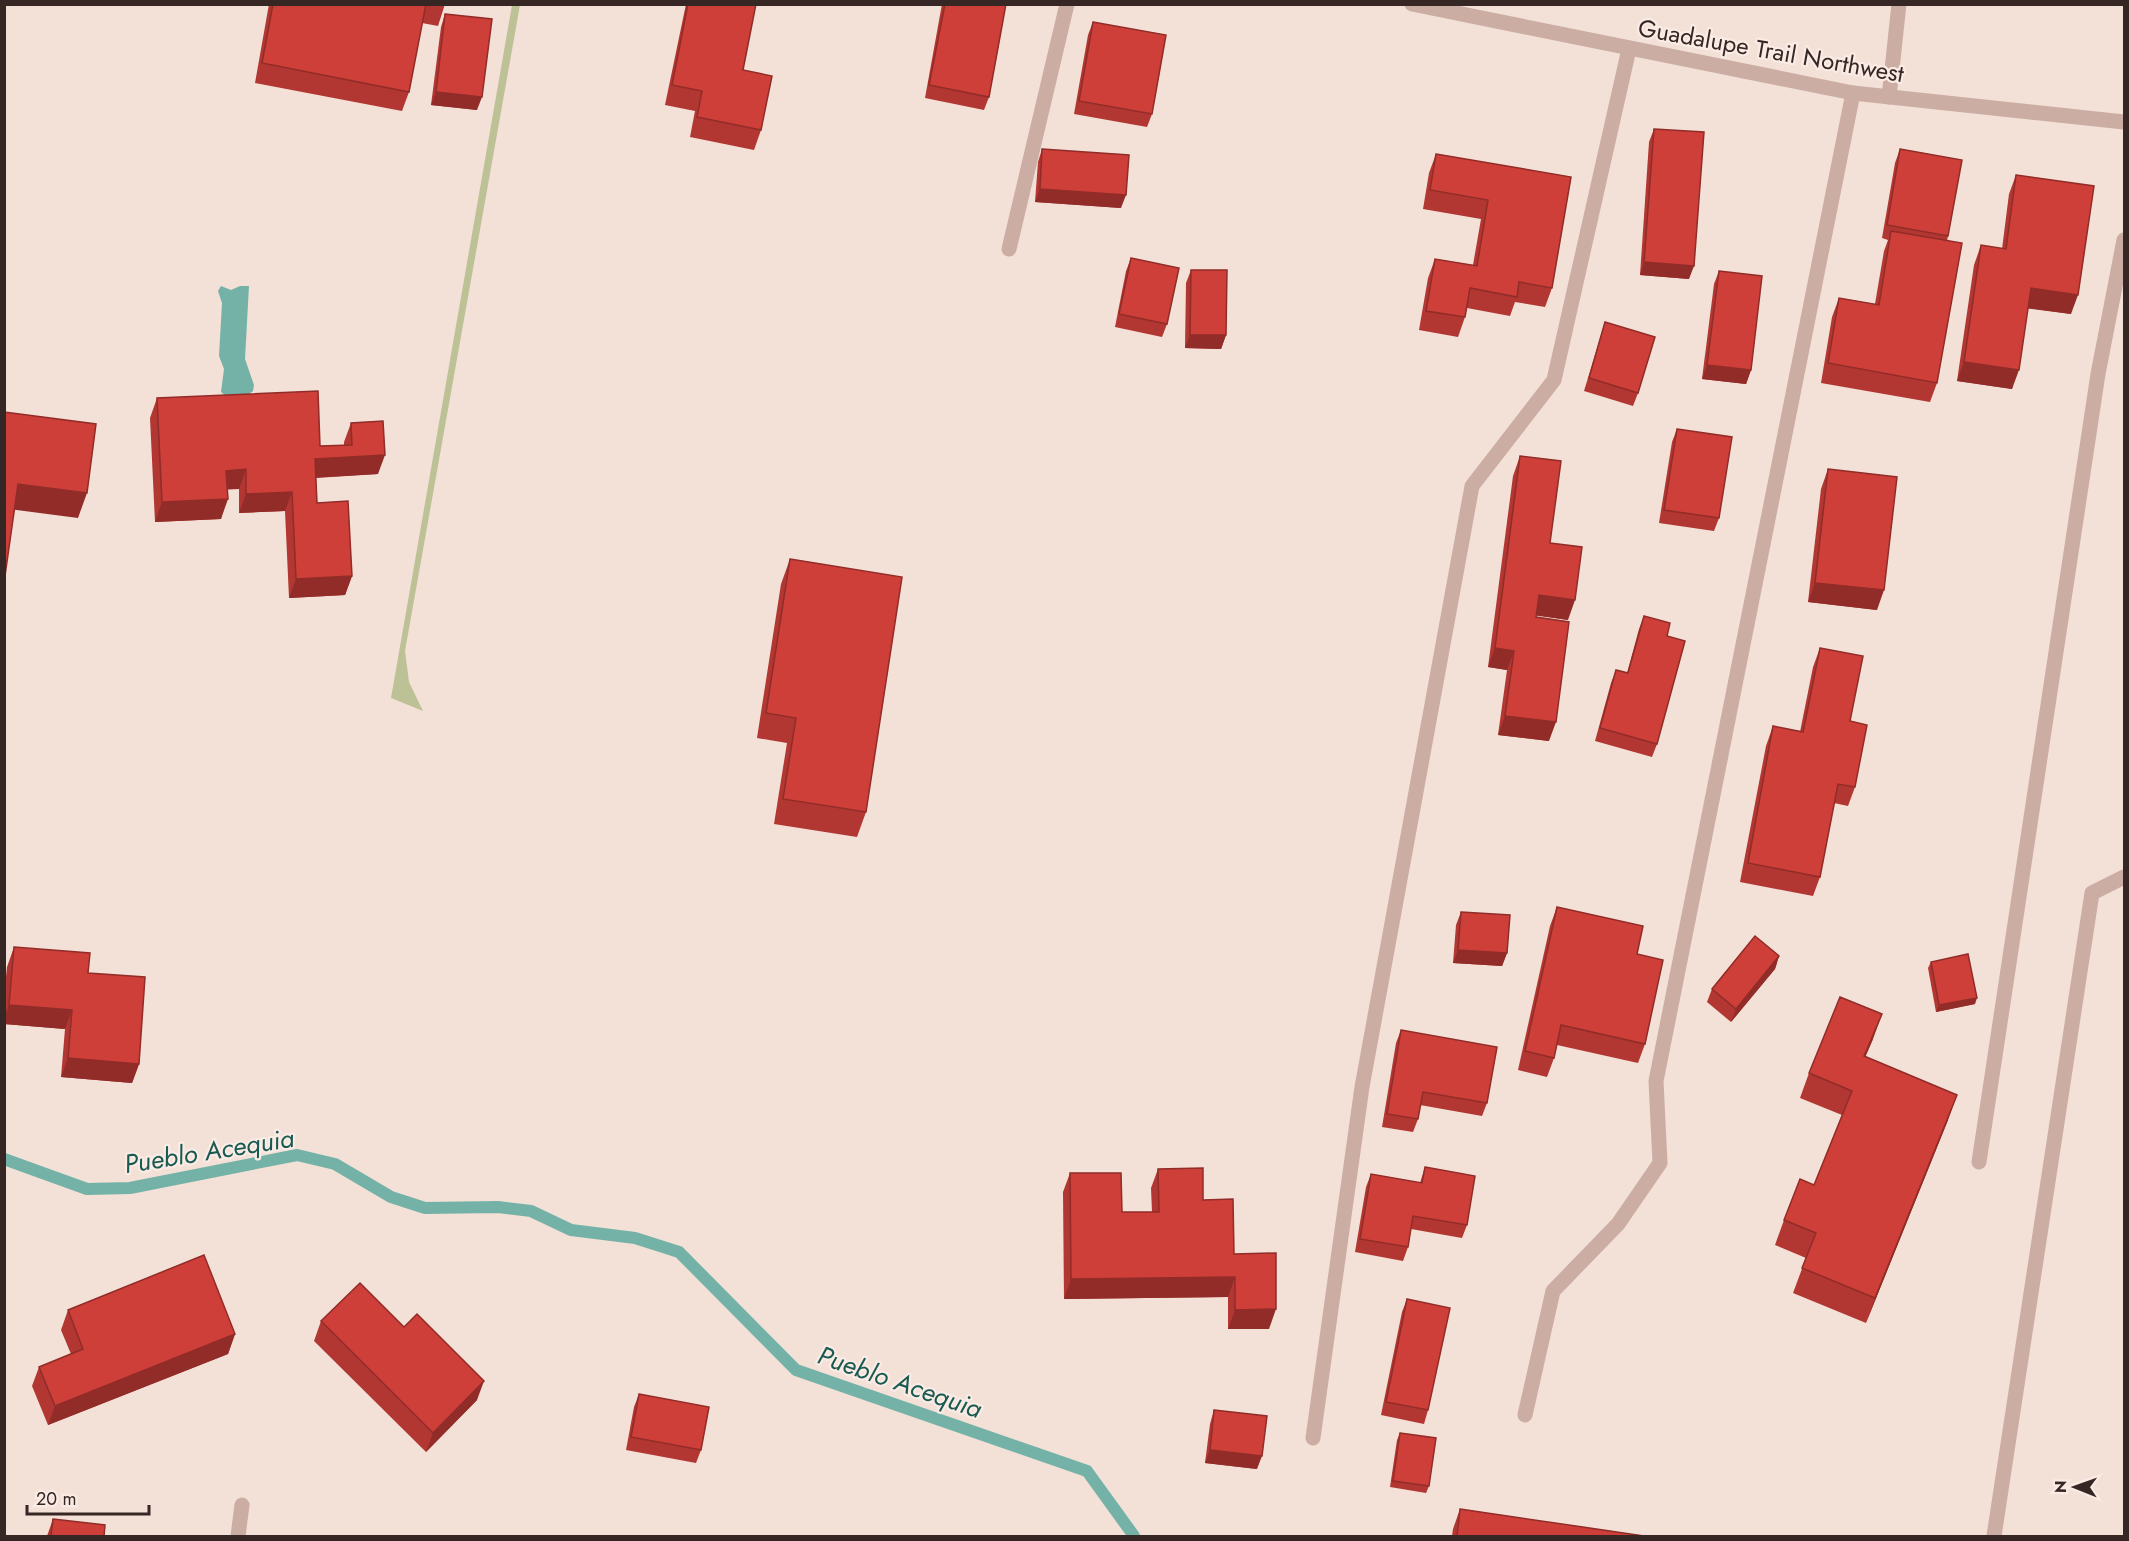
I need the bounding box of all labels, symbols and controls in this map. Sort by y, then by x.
street label: Guadalupe Trail Northwest [1635,10,1907,91]
water label: Pueblo Acequia [121,1119,297,1183]
water label: Pueblo Acequia [813,1336,988,1428]
north arrow [2045,1457,2105,1517]
scale bar [27,1478,148,1516]
text: N [2049,1480,2072,1493]
text: 20 m [36,1486,76,1512]

